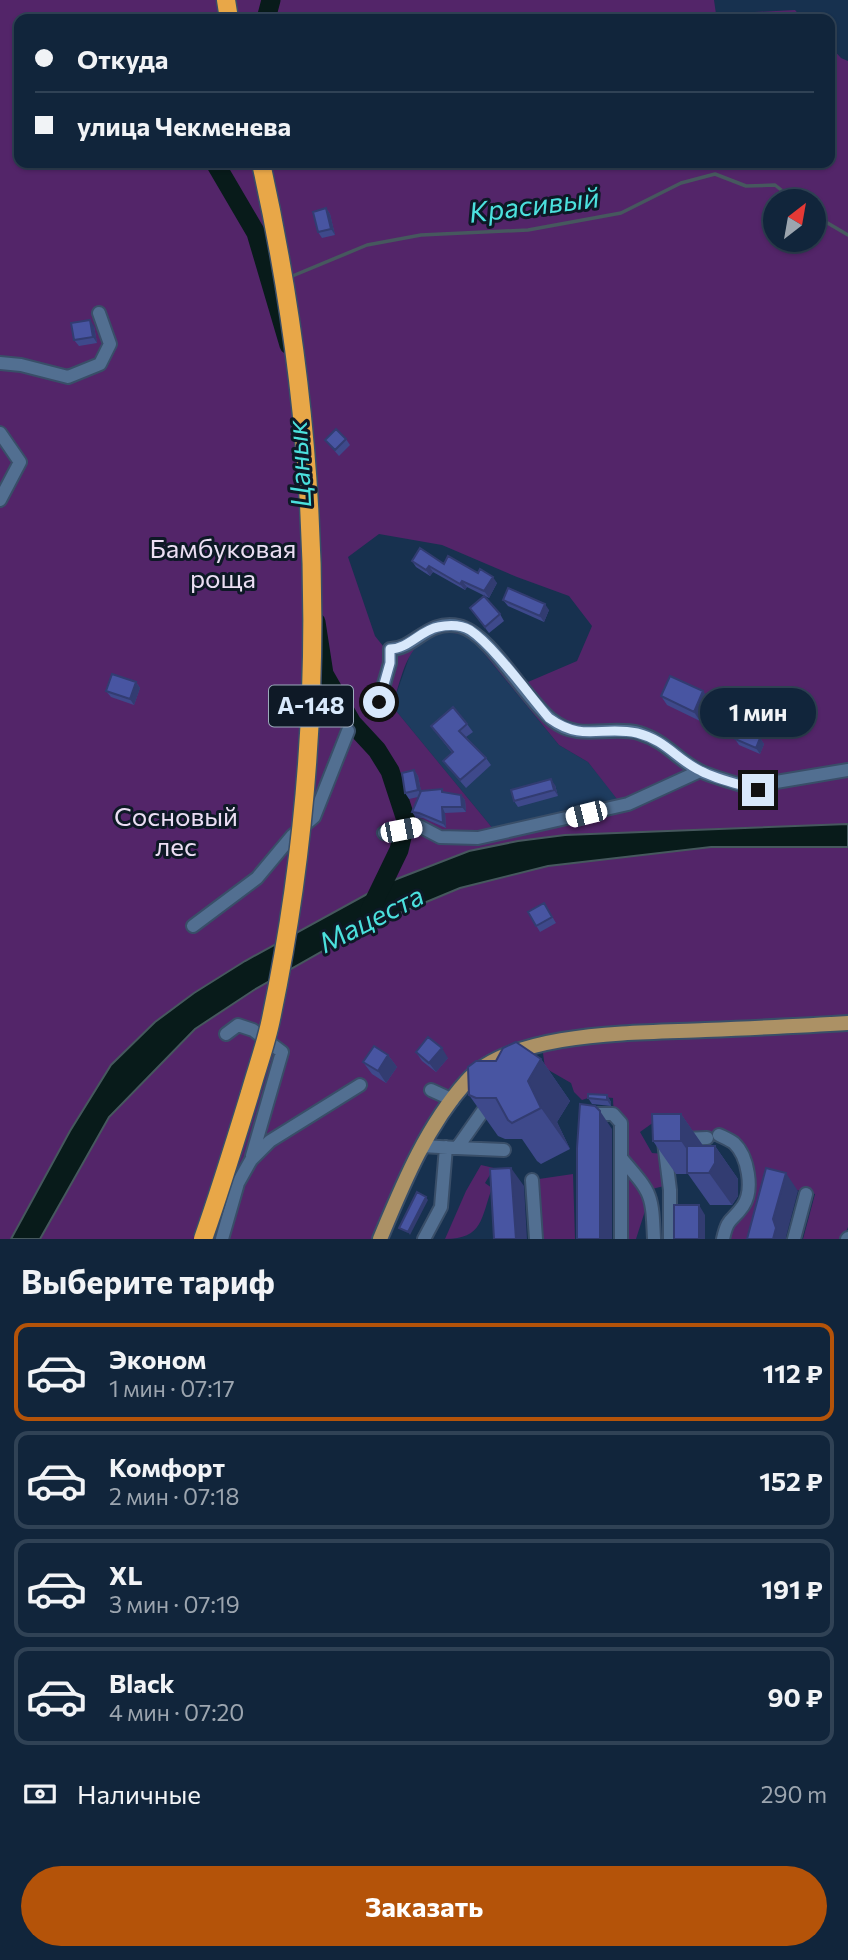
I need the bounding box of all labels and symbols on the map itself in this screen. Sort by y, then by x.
water label: Красивый [467,179,601,229]
north arrow [763,189,826,252]
water label: Цанык [279,419,317,508]
park label: Бамбуковая роща [150,532,296,593]
road number: А-148 [269,686,353,726]
route start [363,686,395,718]
callout: 1 мин [700,688,816,738]
route end [742,774,774,806]
car [564,799,609,829]
park label: Сосновый лес [114,800,238,861]
car [379,816,424,844]
water label: Мацеста [312,877,429,959]

